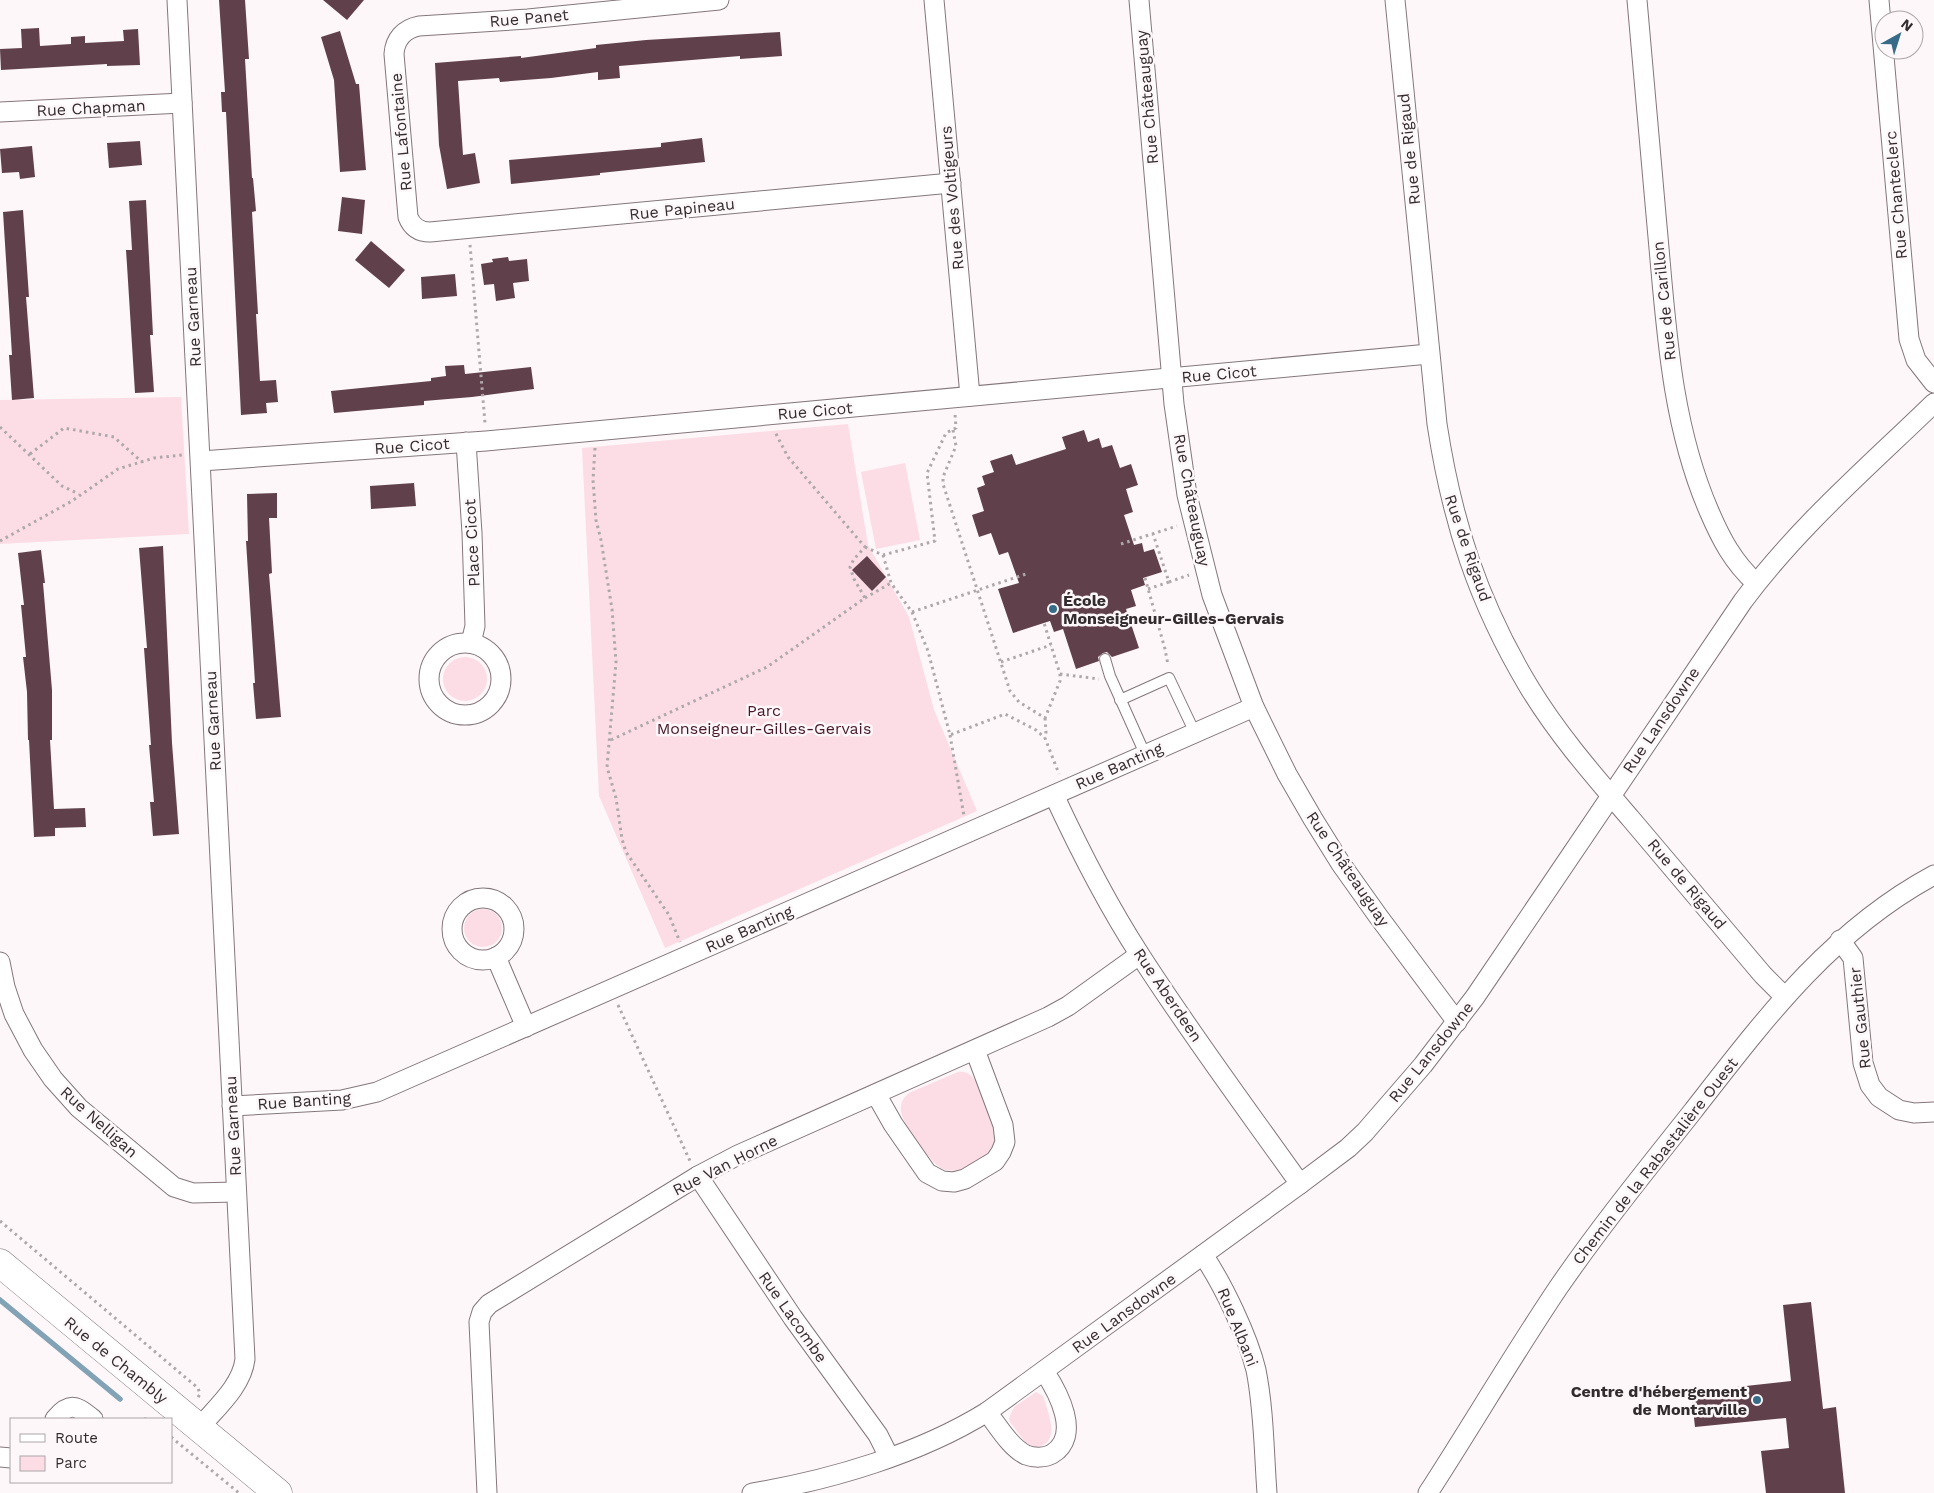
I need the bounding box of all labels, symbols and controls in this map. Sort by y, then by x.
street label: Rue Panet [489,5,570,31]
north arrow [1874,10,1924,60]
text: N [1898,15,1916,34]
street label: Rue Châteauguay [1132,28,1162,165]
street label: Rue Lafontaine [386,72,416,192]
street label: Rue de Rigaud [1394,92,1424,206]
street label: Rue Chapman [36,96,146,120]
street label: Rue des Voltigeurs [936,125,968,271]
street label: Rue Chanteclerc [1881,130,1911,260]
street label: Rue Papineau [628,194,736,224]
street label: Rue de Carillon [1648,240,1680,362]
street label: Rue Garneau [181,266,205,368]
street label: Rue Cicot [1181,361,1258,387]
street label: Rue Cicot [777,398,854,424]
street label: Rue Châteauguay [1170,432,1214,569]
street label: Rue Cicot [374,434,451,458]
street label: Rue de Rigaud [1441,492,1495,604]
street label: Place Cicot [460,498,484,587]
place label: École Monseigneur-Gilles-Gervais [1063,591,1284,628]
marker: École Monseigneur-Gilles-Gervais [1047,603,1059,615]
street label: Rue Lansdowne [1618,663,1704,777]
street label: Rue Garneau [201,670,225,772]
park label: Parc Monseigneur-Gilles-Gervais [657,701,871,738]
street label: Rue Banting [1072,738,1166,794]
street label: Rue Châteauguay [1302,808,1394,931]
street label: Rue de Rigaud [1644,835,1730,933]
street label: Rue Banting [702,901,796,957]
street label: Rue Aberdeen [1130,945,1206,1045]
street label: Rue Gauthier [1845,966,1875,1070]
street label: Rue Lansdowne [1385,998,1477,1106]
street label: Chemin de la Rabastalière Ouest [1568,1054,1742,1268]
street label: Rue Garneau [221,1075,245,1177]
street label: Rue Nelligan [56,1082,142,1162]
street label: Rue Banting [257,1088,352,1114]
street label: Rue Van Horne [669,1130,781,1200]
street label: Rue Lacombe [755,1268,831,1366]
street label: Rue Lansdowne [1068,1269,1180,1357]
street label: Rue Albani [1214,1285,1262,1369]
street label: Rue de Chambly [60,1312,172,1408]
place label: Centre d'hébergement de Montarville [1571,1382,1747,1419]
marker: Centre d'hébergement de Montarville [1751,1394,1763,1406]
legend [10,1418,172,1483]
text: Route [55,1429,98,1447]
text: Parc [55,1454,87,1472]

